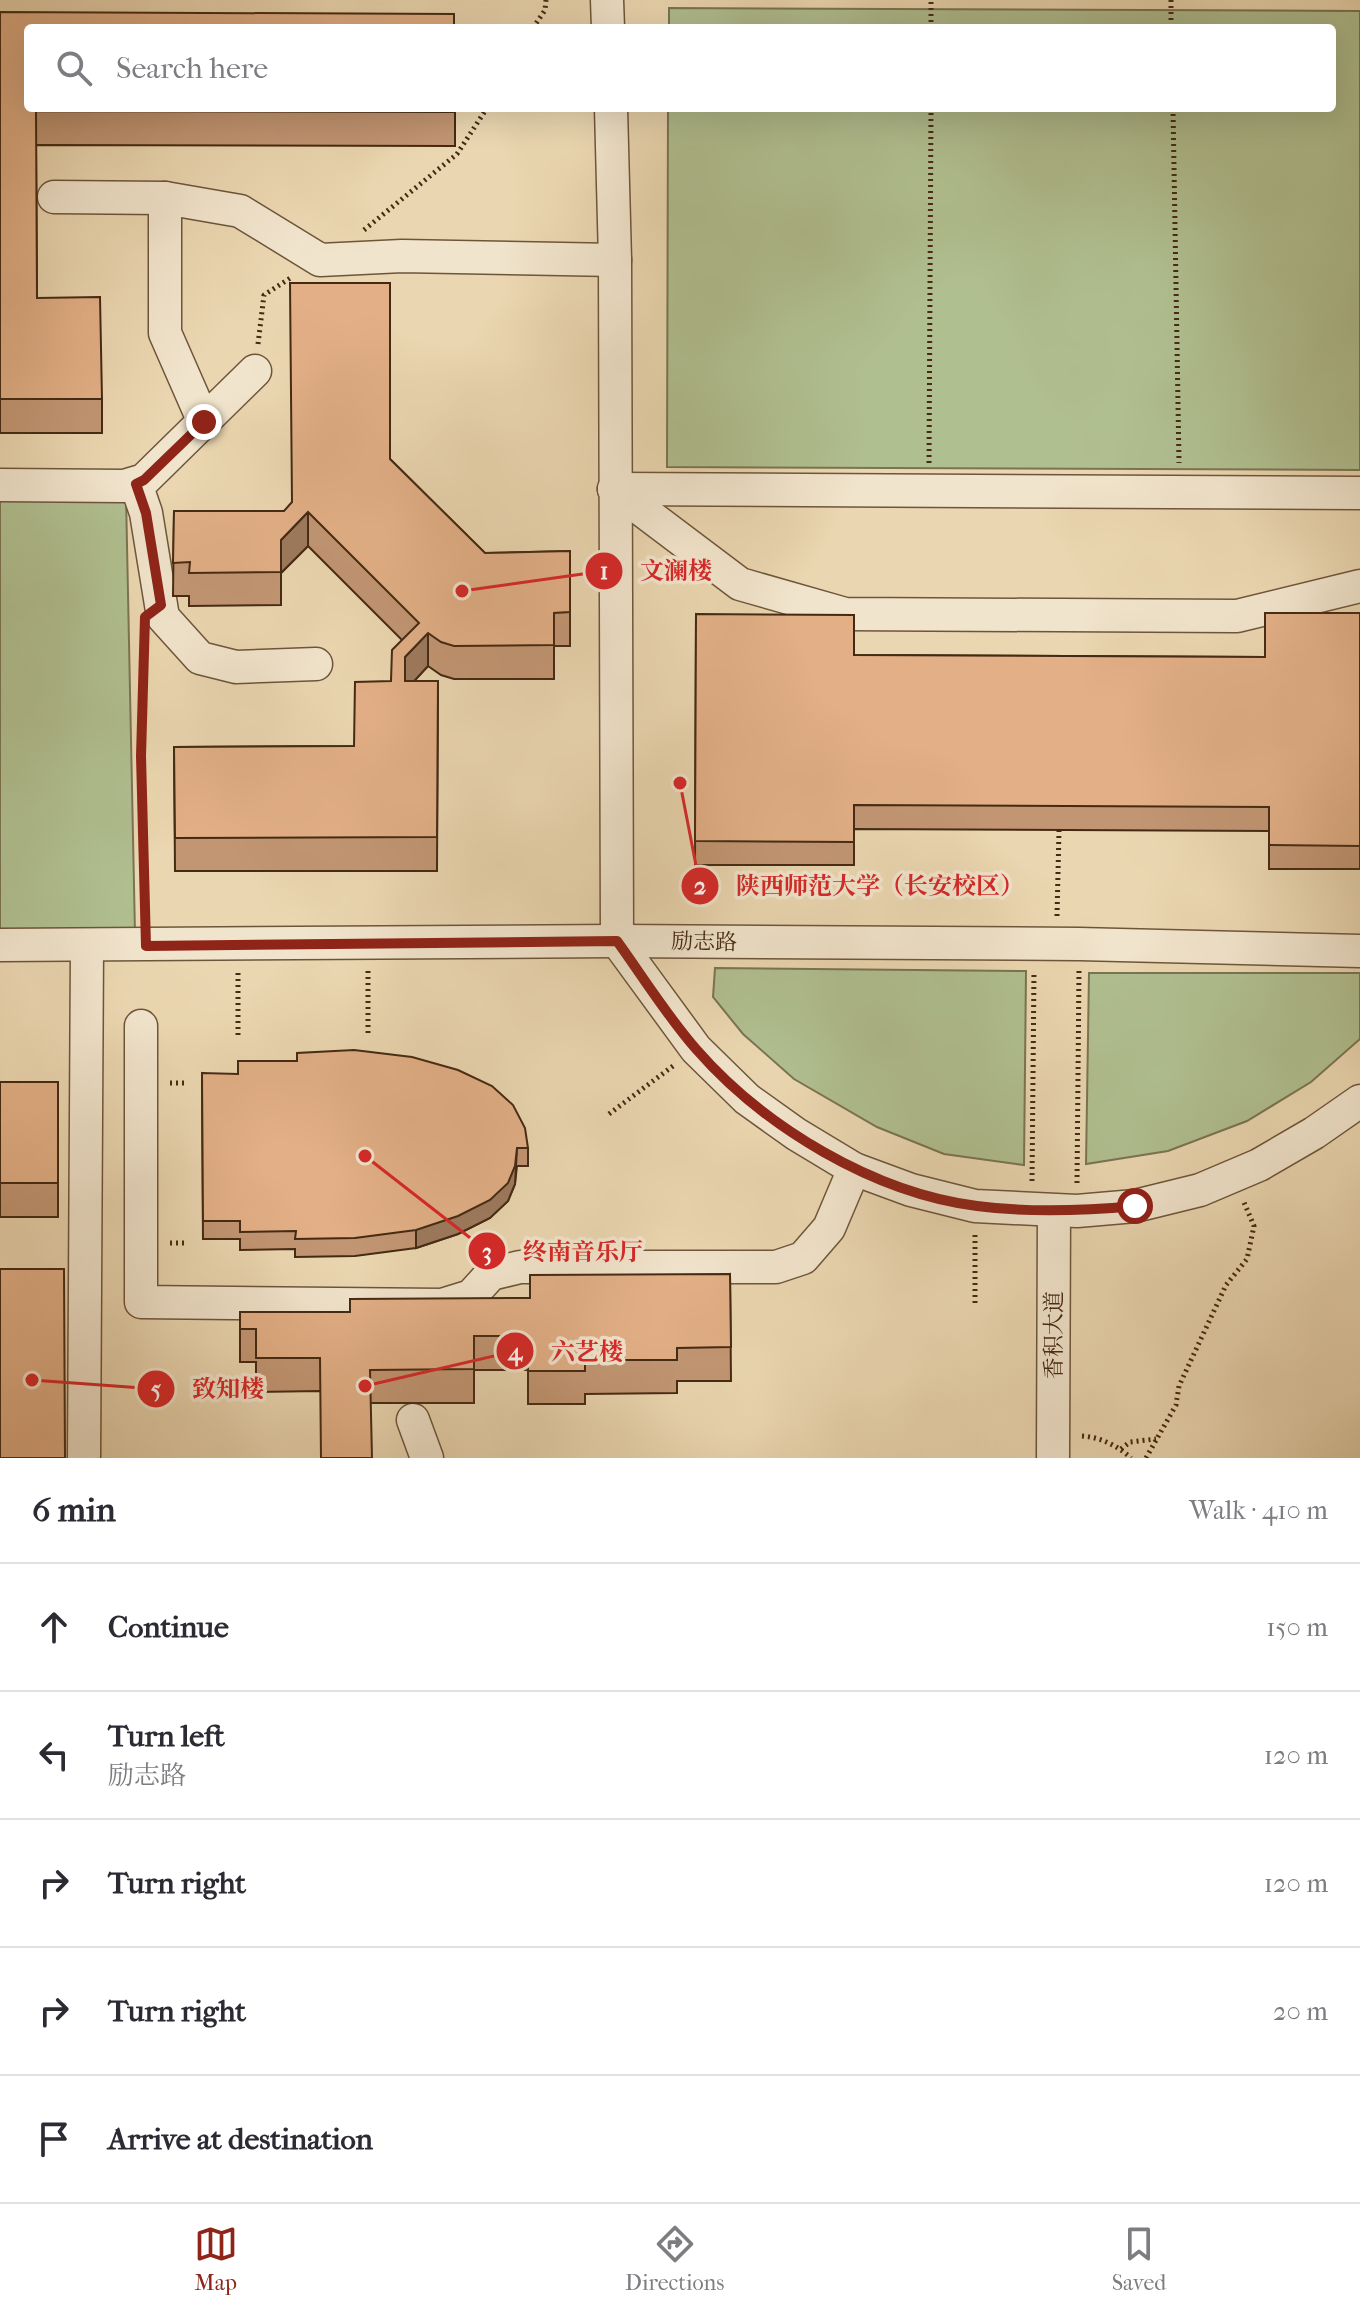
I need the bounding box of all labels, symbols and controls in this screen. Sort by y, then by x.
search box [24,24,1336,112]
icon: search [52,46,96,90]
text: Search here [116,51,268,86]
route end [186,404,222,440]
callout: 文澜楼 [584,547,728,595]
text: 1 [600,557,608,585]
text: 文澜楼 [640,557,712,585]
callout: 陕西师范大学（长安校区） [680,862,1040,910]
text: 2 [694,872,706,900]
text: 陕西师范大学（长安校区） [736,872,1024,900]
street label: 励志路 [671,928,737,956]
route start [1117,1188,1153,1224]
callout: 终南音乐厅 [467,1227,659,1275]
text: 3 [482,1238,492,1266]
text: 终南音乐厅 [523,1238,643,1266]
street label: 香积大道 [1041,1291,1067,1379]
callout: 六艺楼 [495,1327,639,1375]
text: 4 [507,1338,524,1367]
text: 六艺楼 [551,1338,623,1366]
callout: 致知楼 [136,1365,280,1413]
text: 5 [151,1375,161,1403]
text: 致知楼 [192,1375,264,1403]
text: 6 min [32,1490,116,1530]
text: Walk · 410 m [1189,1495,1328,1526]
icon: ahead [32,1605,76,1649]
text: Continue [108,1610,229,1645]
text: 150 m [1266,1612,1328,1643]
text: Turn left [108,1719,225,1754]
icon: left [32,1733,76,1777]
text: 120 m [1264,1740,1328,1771]
text: 励志路 [108,1760,186,1791]
icon: right [32,1861,76,1905]
text: Turn right [108,1866,246,1901]
text: 120 m [1264,1868,1328,1899]
icon: right [32,1989,76,2033]
text: Turn right [108,1994,246,2029]
text: 20 m [1273,1996,1328,2027]
icon: arrive [32,2117,76,2161]
text: Arrive at destination [108,2122,373,2157]
tab: Map [194,2222,238,2296]
tab: Directions [625,2222,724,2296]
tab: Saved [1112,2222,1166,2296]

